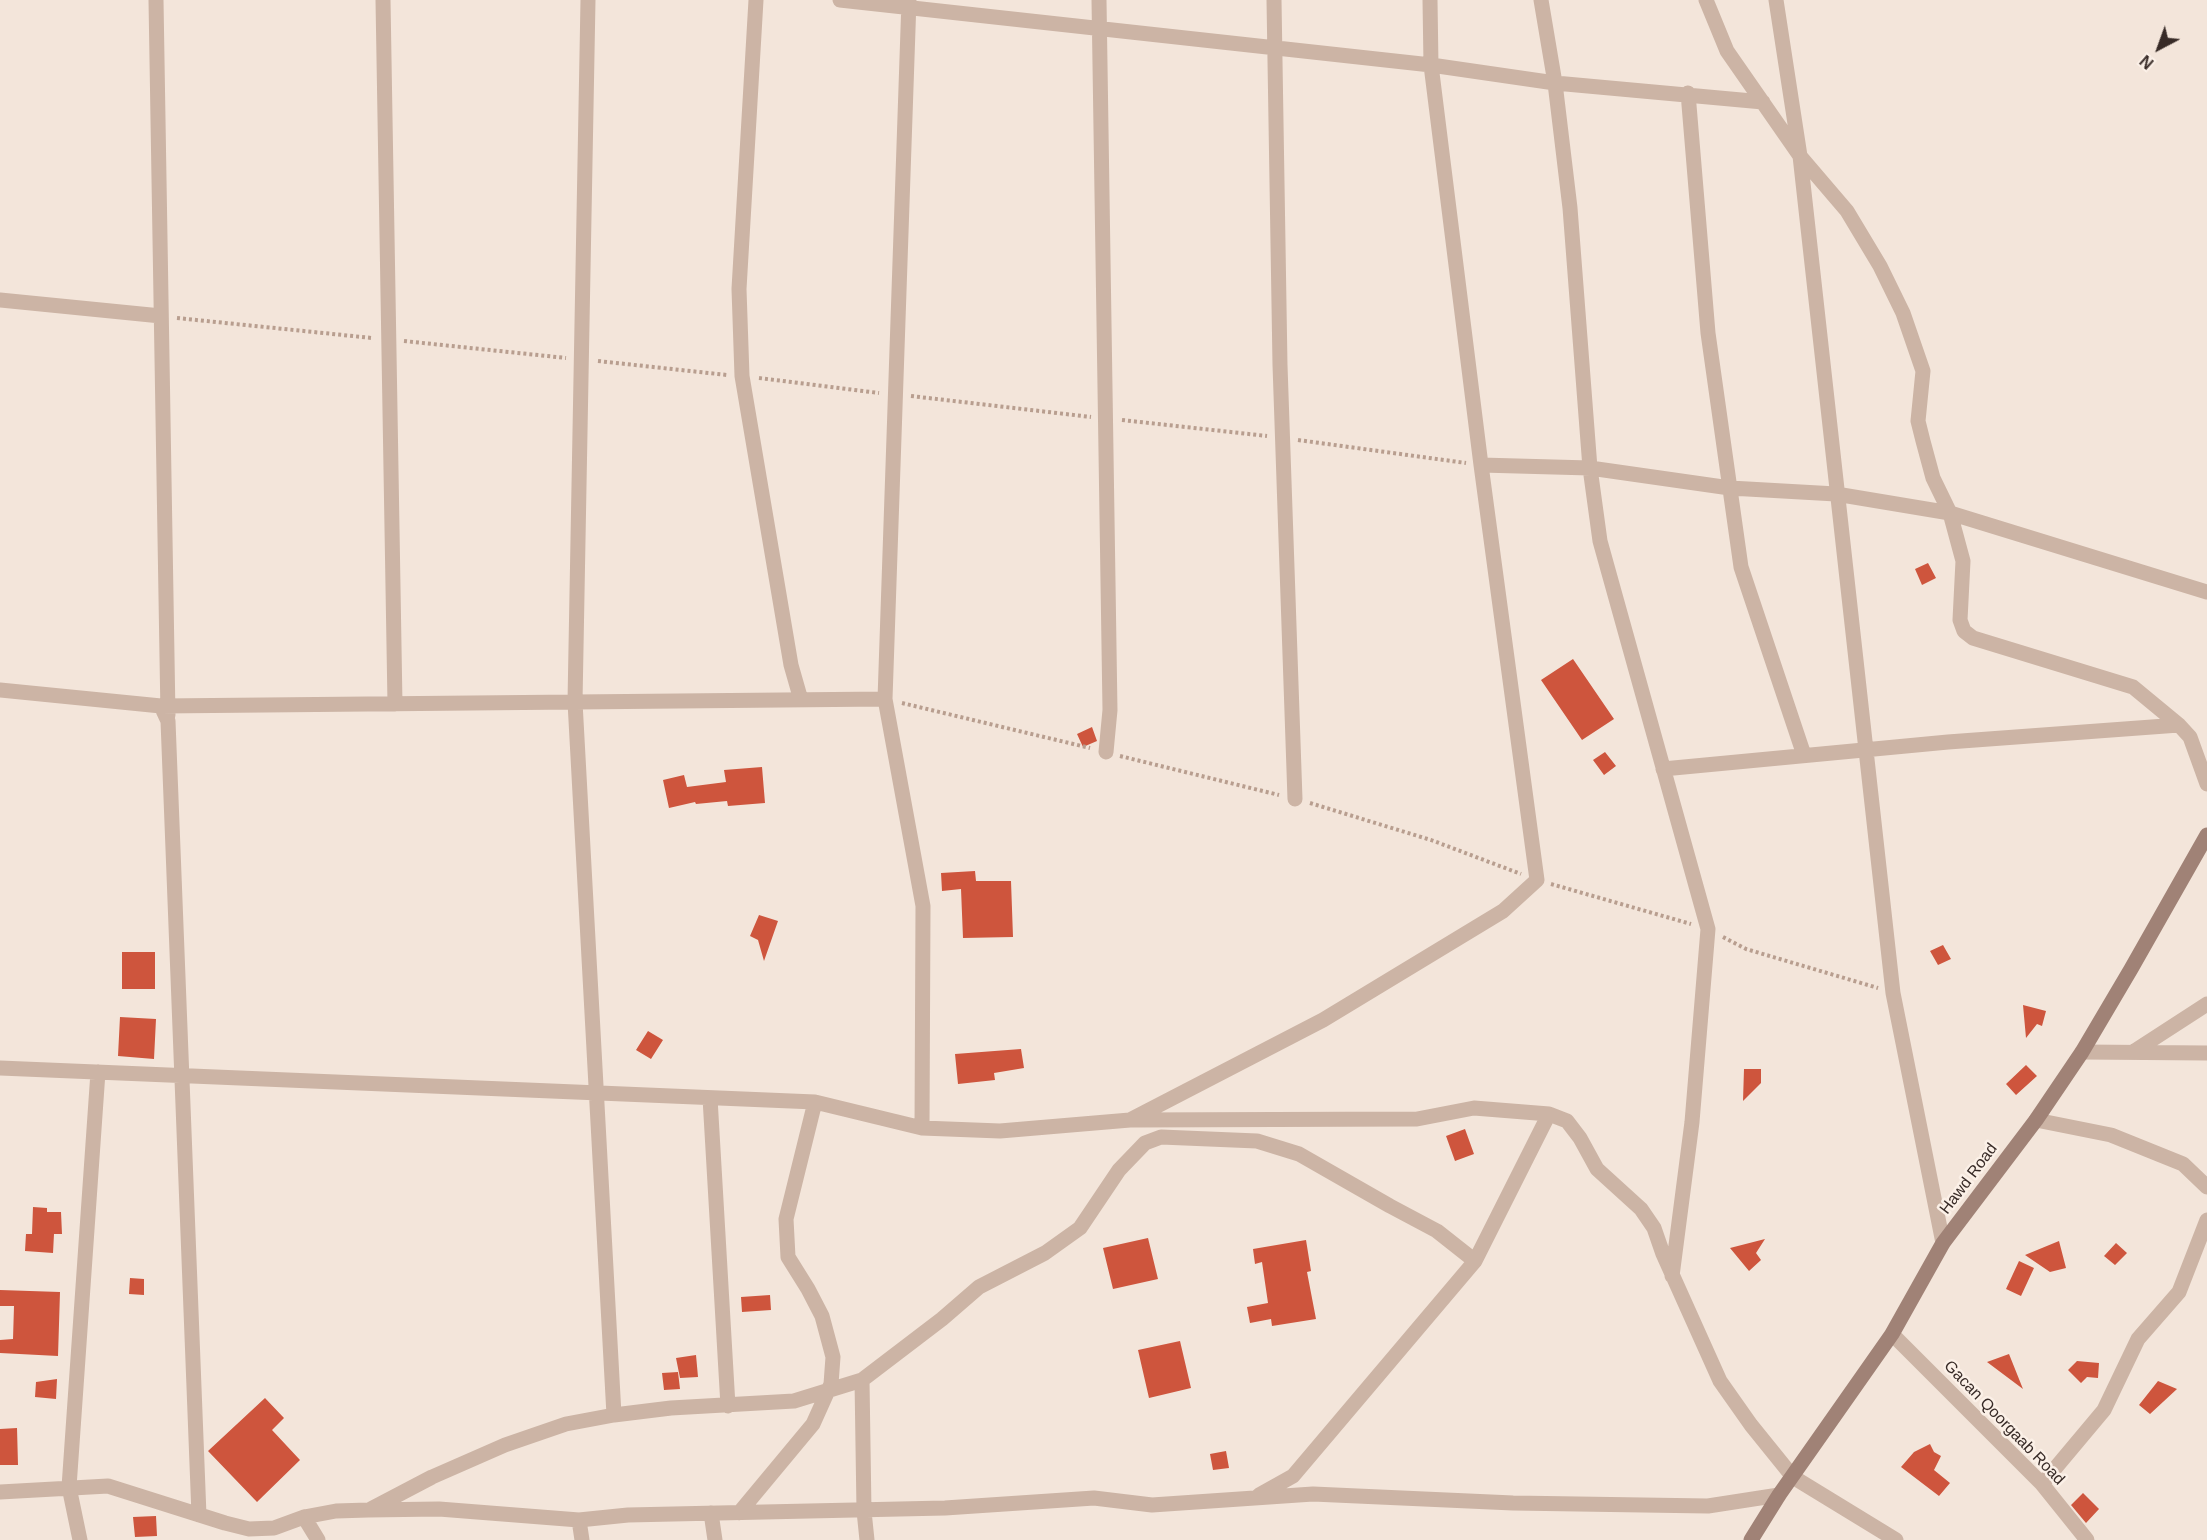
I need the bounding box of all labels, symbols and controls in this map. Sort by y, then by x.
north arrow [2129,18,2189,78]
text: N [2137,52,2157,72]
street label: Hawd Road [1936,1140,2002,1218]
street label: Gacan Qoorgaab Road [1940,1357,2068,1489]

